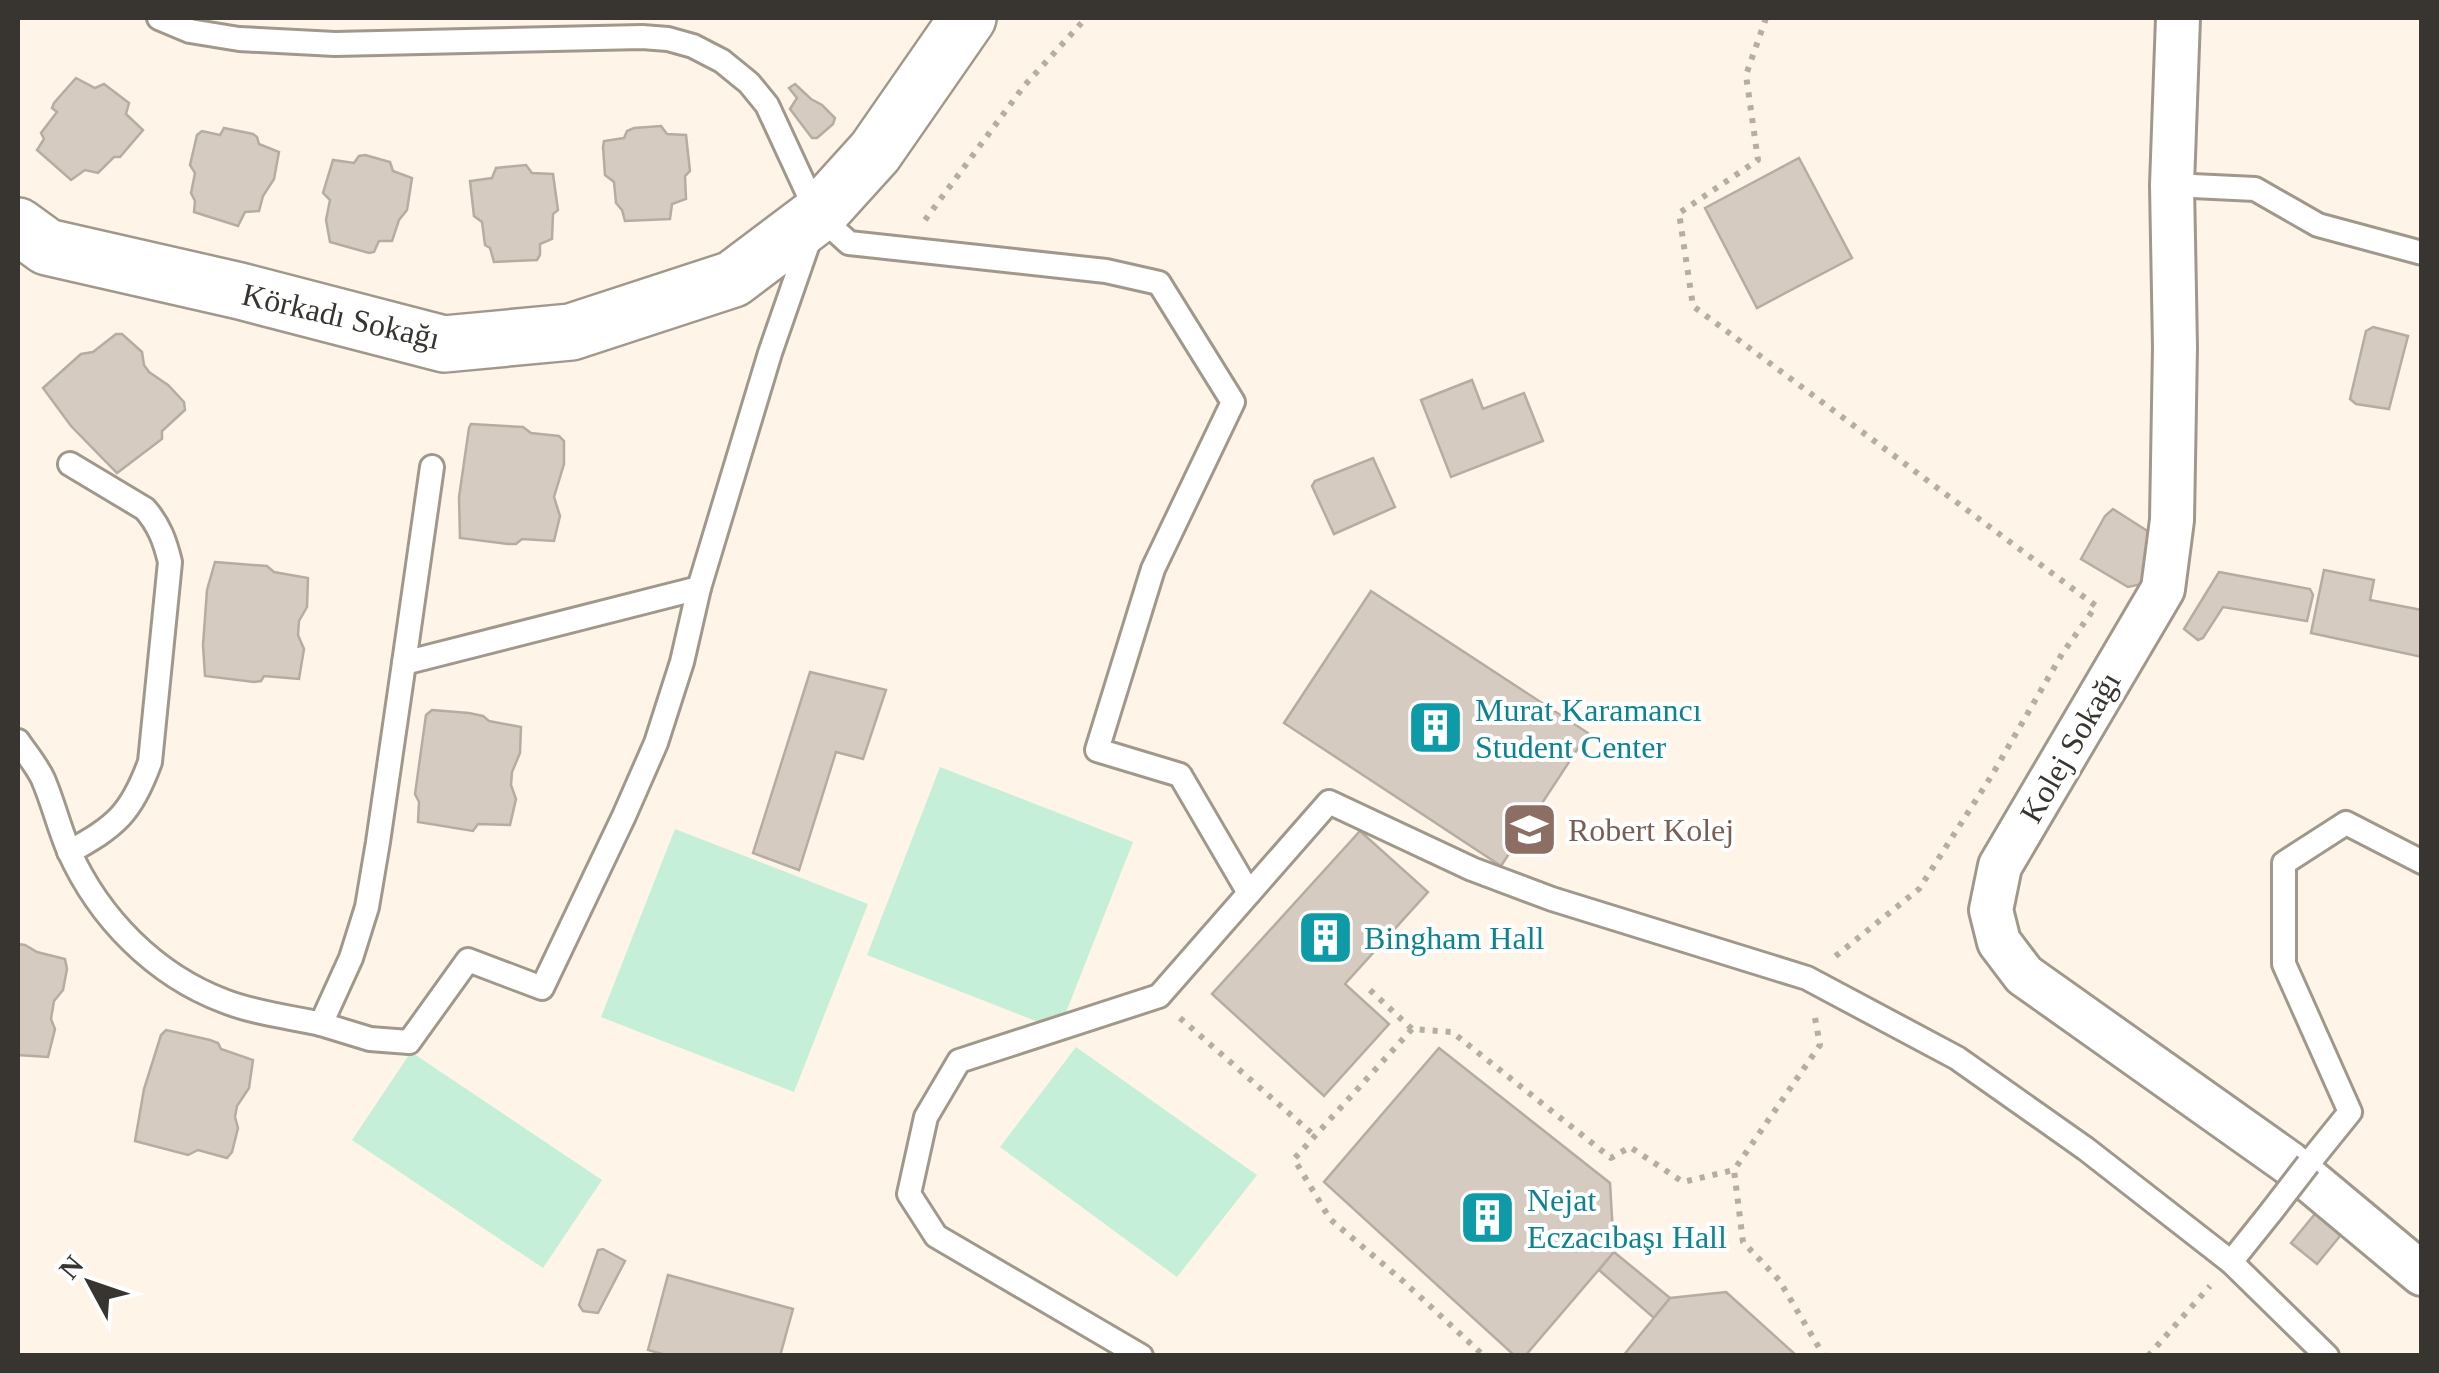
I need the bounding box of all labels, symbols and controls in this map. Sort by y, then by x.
street label: Körkadı Sokağı [239,276,443,356]
street label: Kolej Sokağı [2012,665,2128,829]
place label: Murat Karamancı Student Center [1475,692,1702,765]
building icon: Murat Karamancı Student Center [1406,698,1466,758]
school or university icon: Robert Kolej [1499,800,1559,860]
place label: Robert Kolej [1568,812,1734,848]
building icon: Bingham Hall [1295,908,1355,968]
place label: Bingham Hall [1364,920,1545,956]
place label: Nejat Eczacıbaşı Hall [1527,1182,1727,1255]
building icon: Nejat Eczacıbaşı Hall [1458,1188,1518,1248]
north arrow [40,1233,140,1333]
text: N [53,1250,90,1285]

